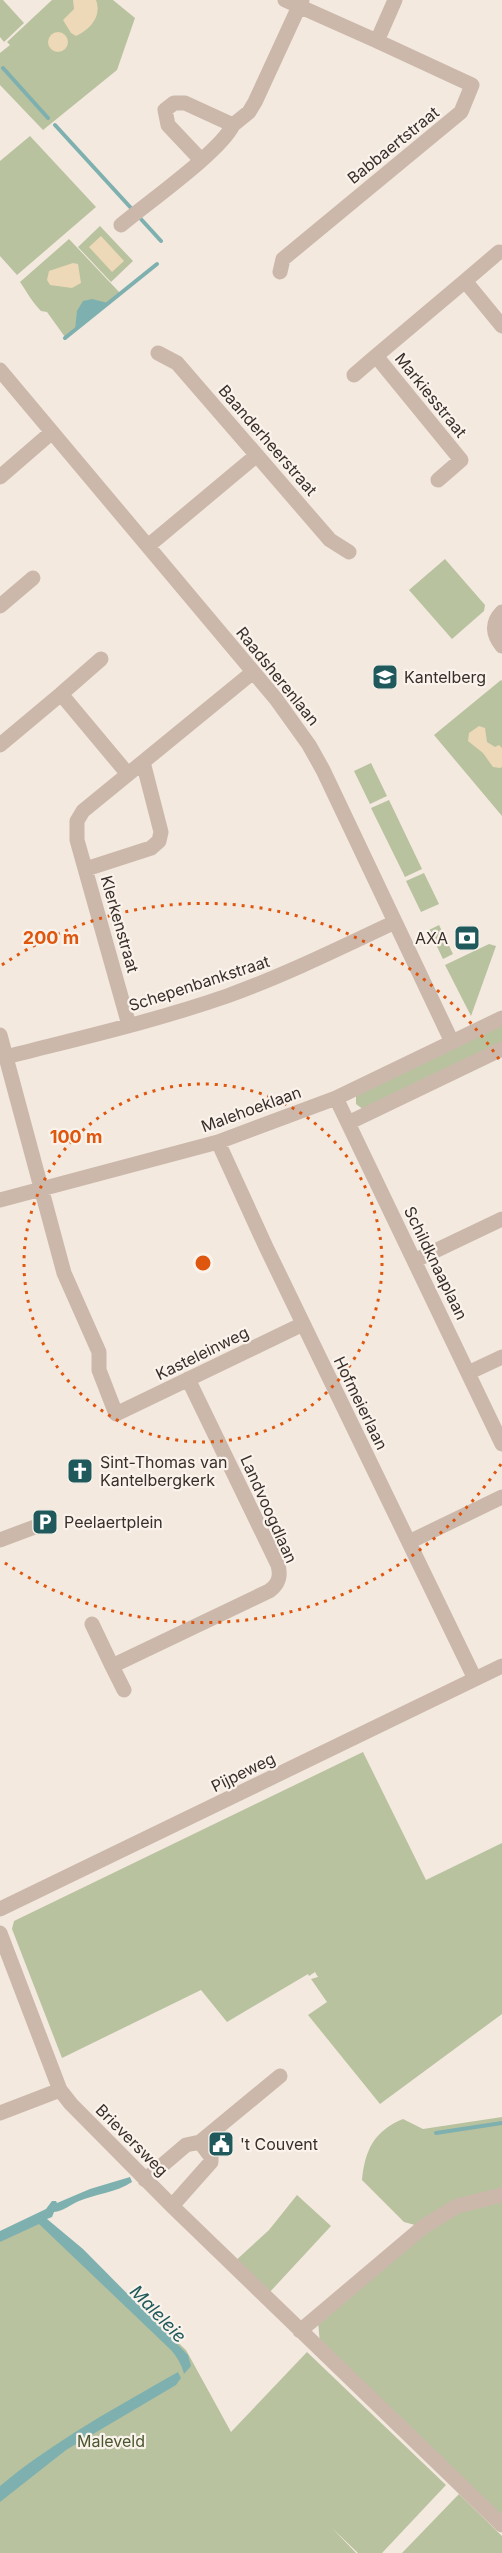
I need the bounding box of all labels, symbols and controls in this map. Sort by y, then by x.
street label: Babbaertstraat [343,102,443,188]
street label: Markiesstraat [391,349,471,441]
street label: Baanderheerstraat [214,380,322,500]
street label: Raadsherenlaan [232,623,324,729]
school or university icon: Kantelberg [370,662,400,692]
place label: Kantelberg [404,667,486,687]
street label: Klerkenstraat [97,873,143,975]
bank icon: AXA [452,923,482,953]
text: 200 m [23,927,79,948]
place label: AXA [415,928,448,948]
street label: Schepenbankstraat [126,951,272,1015]
street label: Malehoeklaan [198,1082,304,1136]
text: 100 m [50,1126,102,1147]
street label: Schildknaaplaan [400,1203,472,1323]
centre of rings [193,1253,213,1273]
street label: Kasteleinweg [152,1322,252,1384]
street label: Hofmeierlaan [330,1353,392,1453]
place label: Sint-Thomas van Kantelbergkerk [100,1452,227,1490]
street label: Landvoogdlaan [236,1452,302,1566]
church icon: Sint-Thomas van Kantelbergkerk [65,1456,95,1486]
parking icon: Peelaertplein [30,1507,60,1537]
place label: Peelaertplein [64,1512,163,1532]
street label: Pijpeweg [208,1748,278,1796]
street label: Brieversweg [92,2100,172,2180]
public building icon: 't Couvent [206,2129,236,2159]
place label: 't Couvent [240,2134,318,2154]
water label: Maleleie [126,2281,191,2347]
park label: Maleveld [77,2431,145,2451]

